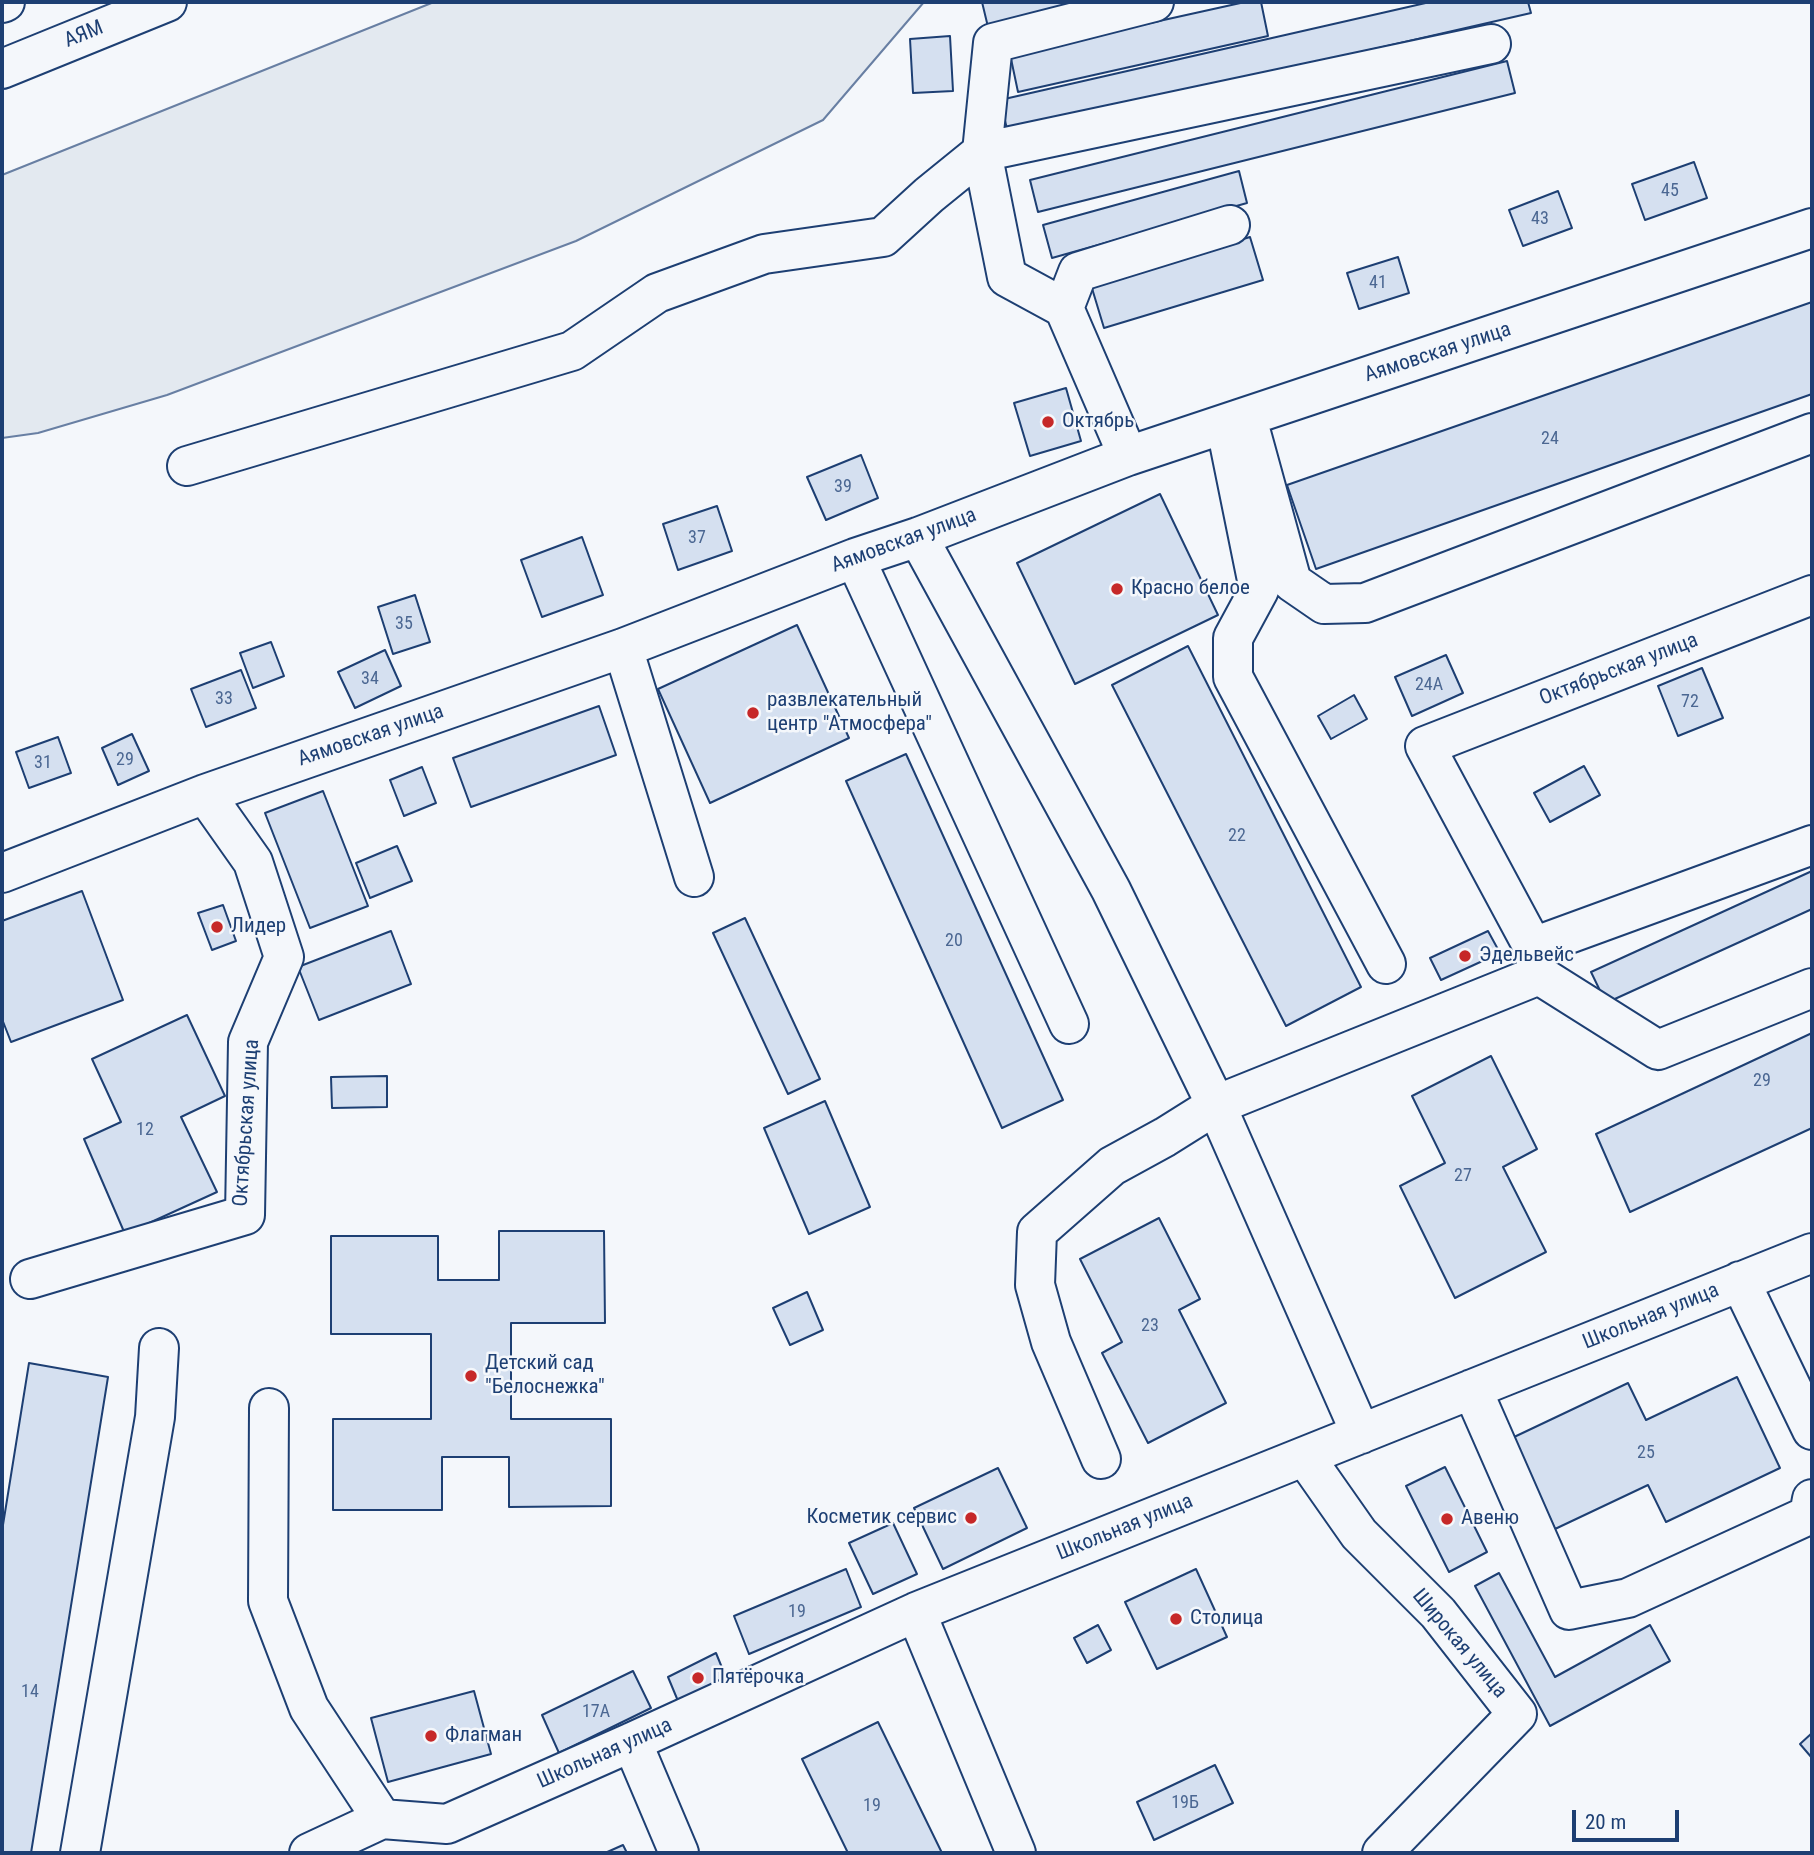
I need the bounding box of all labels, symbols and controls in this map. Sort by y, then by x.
street label: АЯМ [61,16,107,54]
house number: 45 [1661,180,1679,202]
house number: 43 [1531,208,1549,230]
house number: 41 [1369,272,1387,294]
street label: Аямовская улица [1362,317,1514,389]
place label: Октябрь [1062,409,1134,435]
marker: Октябрь [1040,414,1056,430]
house number: 24 [1541,428,1559,450]
house number: 39 [834,476,852,498]
street label: Аямовская улица [828,503,980,579]
house number: 37 [688,527,706,549]
place label: Красно белое [1131,576,1250,602]
marker: Красно белое [1109,581,1125,597]
house number: 35 [395,613,413,635]
street label: Октябрьская улица [1536,628,1702,712]
house number: 34 [361,668,379,690]
house number: 24А [1415,674,1443,696]
house number: 33 [215,688,233,710]
place label: развлекательный центр "Атмосфера" [767,688,932,738]
house number: 72 [1681,691,1699,713]
street label: Аямовская улица [295,699,447,773]
marker: развлекательный центр "Атмосфера" [745,705,761,721]
house number: 29 [116,749,134,771]
house number: 31 [34,752,52,774]
house number: 22 [1228,825,1246,847]
place label: Лидер [231,914,286,940]
marker: Лидер [209,919,225,935]
house number: 20 [945,930,963,952]
place label: Эдельвейс [1479,943,1574,969]
marker: Эдельвейс [1457,948,1473,964]
street label: Октябрьская улица [229,1038,265,1208]
house number: 29 [1753,1070,1771,1092]
house number: 12 [136,1119,154,1141]
house number: 27 [1454,1165,1472,1187]
street label: Школьная улица [1579,1278,1723,1356]
house number: 23 [1141,1315,1159,1337]
place label: Детский сад "Белоснежка" [485,1351,605,1401]
marker: Детский сад "Белоснежка" [463,1368,479,1384]
house number: 25 [1637,1442,1655,1464]
street label: Школьная улица [1053,1489,1197,1567]
place label: Косметик сервис [807,1505,957,1531]
place label: Авеню [1461,1506,1519,1532]
marker: Косметик сервис [963,1510,979,1526]
marker: Авеню [1439,1511,1455,1527]
street label: Широкая улица [1406,1584,1512,1704]
house number: 19 [788,1601,806,1623]
place label: Столица [1190,1606,1263,1632]
marker: Столица [1168,1611,1184,1627]
place label: Пятёрочка [712,1665,804,1691]
marker: Пятёрочка [690,1670,706,1686]
house number: 14 [21,1681,39,1703]
house number: 17А [582,1701,610,1723]
street label: Школьная улица [534,1713,676,1795]
place label: Флагман [445,1723,522,1749]
marker: Флагман [423,1728,439,1744]
house number: 19Б [1171,1792,1199,1814]
house number: 19 [863,1795,881,1817]
scale bar [1576,1796,1683,1840]
text: 20 m [1585,1810,1626,1834]

